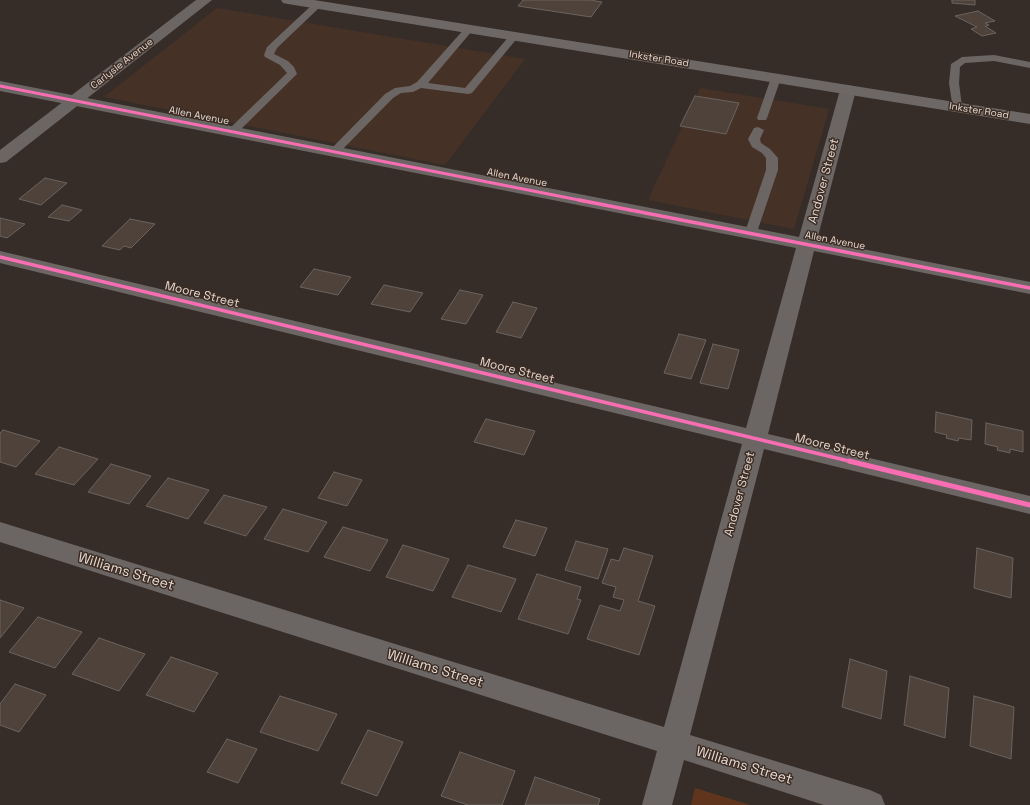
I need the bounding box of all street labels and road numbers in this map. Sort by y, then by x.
street label: Carlysle Avenue [88,36,156,92]
street label: Inkster Road [628,48,690,70]
street label: Inkster Road [948,100,1010,122]
street label: Allen Avenue [168,104,230,128]
street label: Andover Street [806,137,842,225]
street label: Allen Avenue [486,166,548,190]
street label: Allen Avenue [804,229,866,253]
street label: Moore Street [163,279,241,311]
street label: Moore Street [478,355,556,387]
street label: Moore Street [793,431,871,463]
street label: Andover Street [722,450,758,538]
street label: Williams Street [76,549,176,595]
street label: Williams Street [385,646,485,692]
street label: Williams Street [694,743,794,789]

